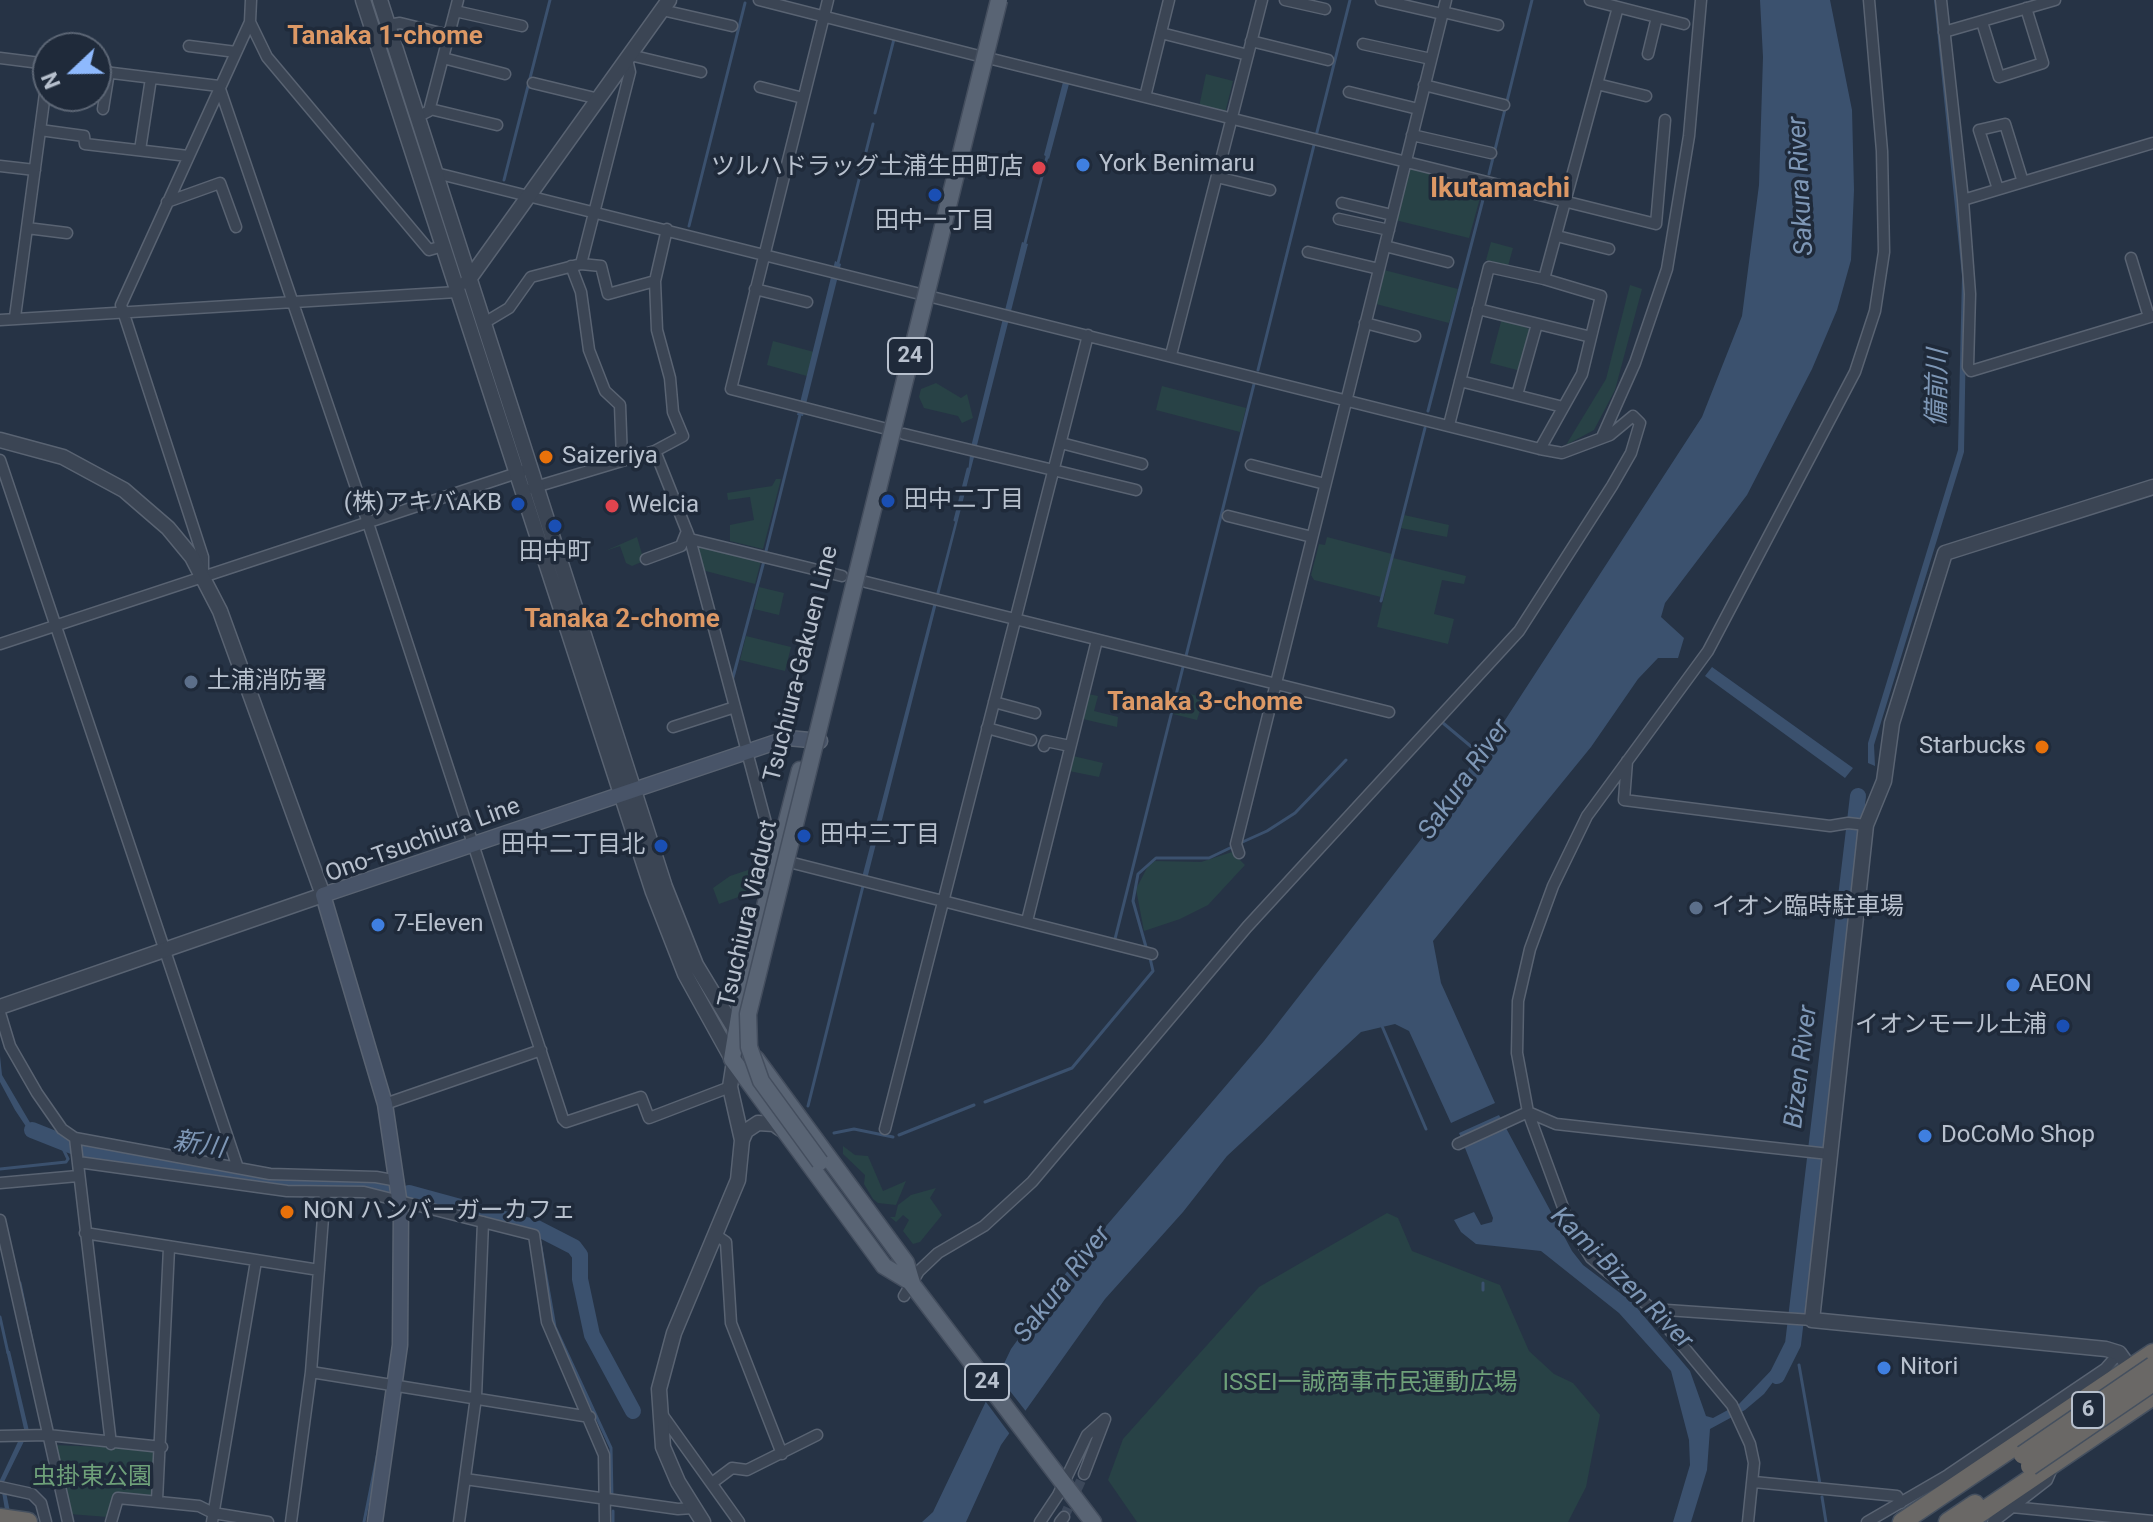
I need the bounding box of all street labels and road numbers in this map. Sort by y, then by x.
road number: 24 [888,338,932,374]
street label: Tsuchiura-Gakuen Line [759,543,845,785]
street label: Ono-Tsuchiura Line [322,792,524,890]
street label: Tsuchiura Viaduct [713,817,785,1011]
road number: 24 [965,1364,1009,1400]
road number: 6 [2072,1392,2104,1428]

